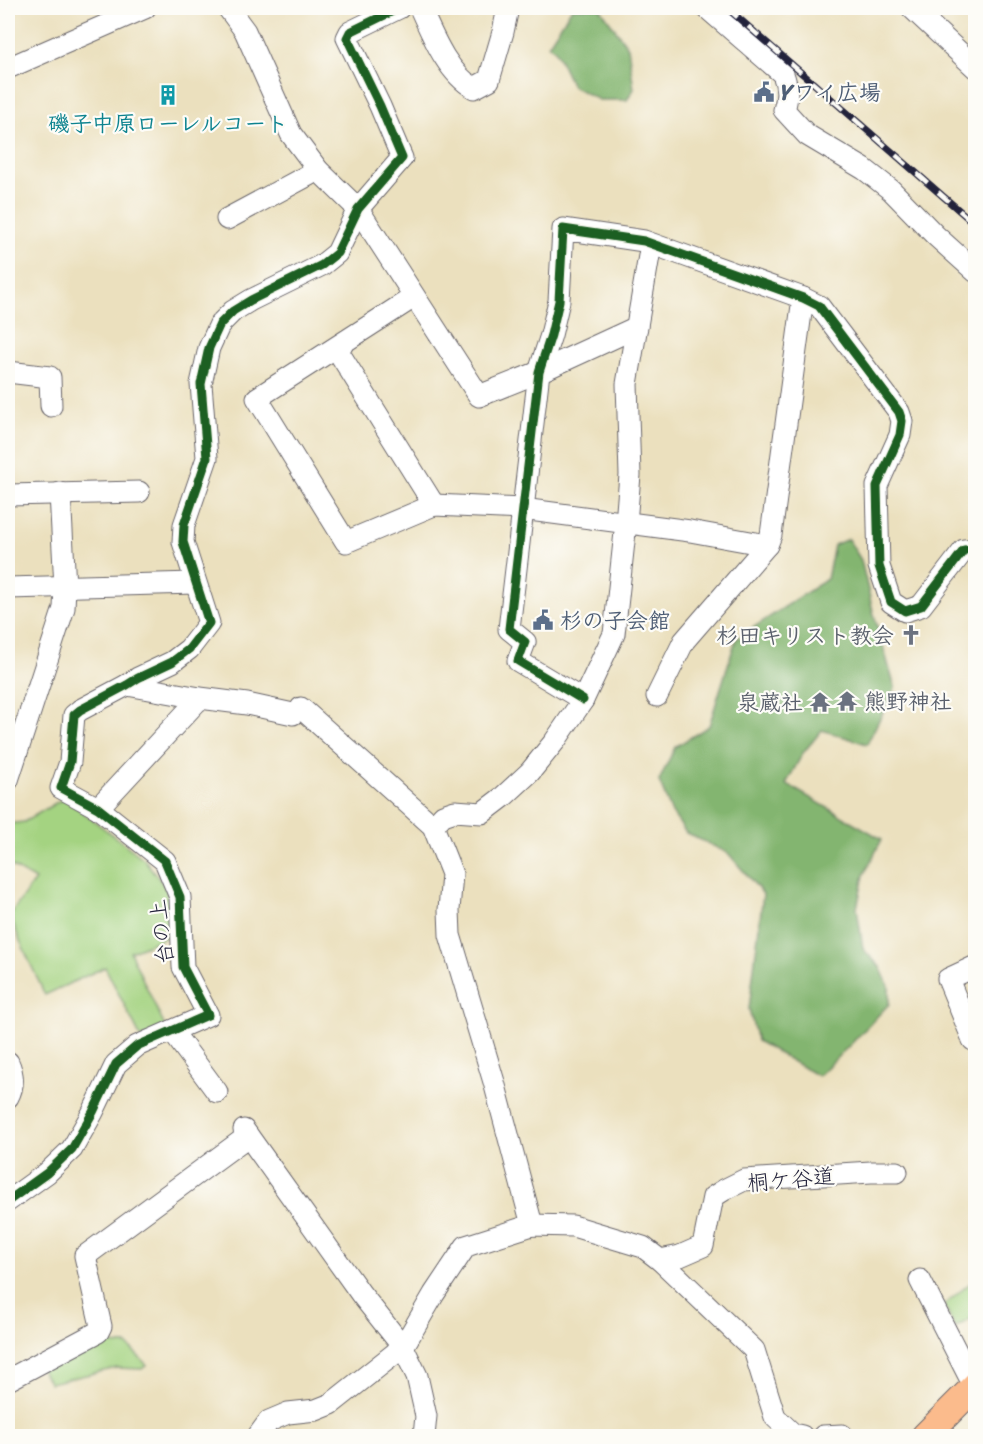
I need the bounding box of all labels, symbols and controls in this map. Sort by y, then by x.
place label: Yワイ広場 [781,73,881,112]
public building icon: Yワイ広場 [752,80,776,104]
building icon: 磯子中原ローレルコート [156,83,180,107]
place label: 磯子中原ローレルコート [48,104,288,143]
place label: 杉の子会館 [560,601,670,640]
public building icon: 杉の子会館 [531,608,555,632]
place label: 杉田キリスト教会 [716,616,894,655]
church icon: 杉田キリスト教会 [899,623,923,647]
place label: 熊野神社 [864,682,952,721]
place label: 泉蔵社 [737,683,803,722]
temple icon: 熊野神社 [835,689,859,713]
temple icon: 泉蔵社 [808,690,832,714]
street label: 台の上 [138,897,185,967]
street label: 桐ケ谷道 [746,1156,837,1203]

